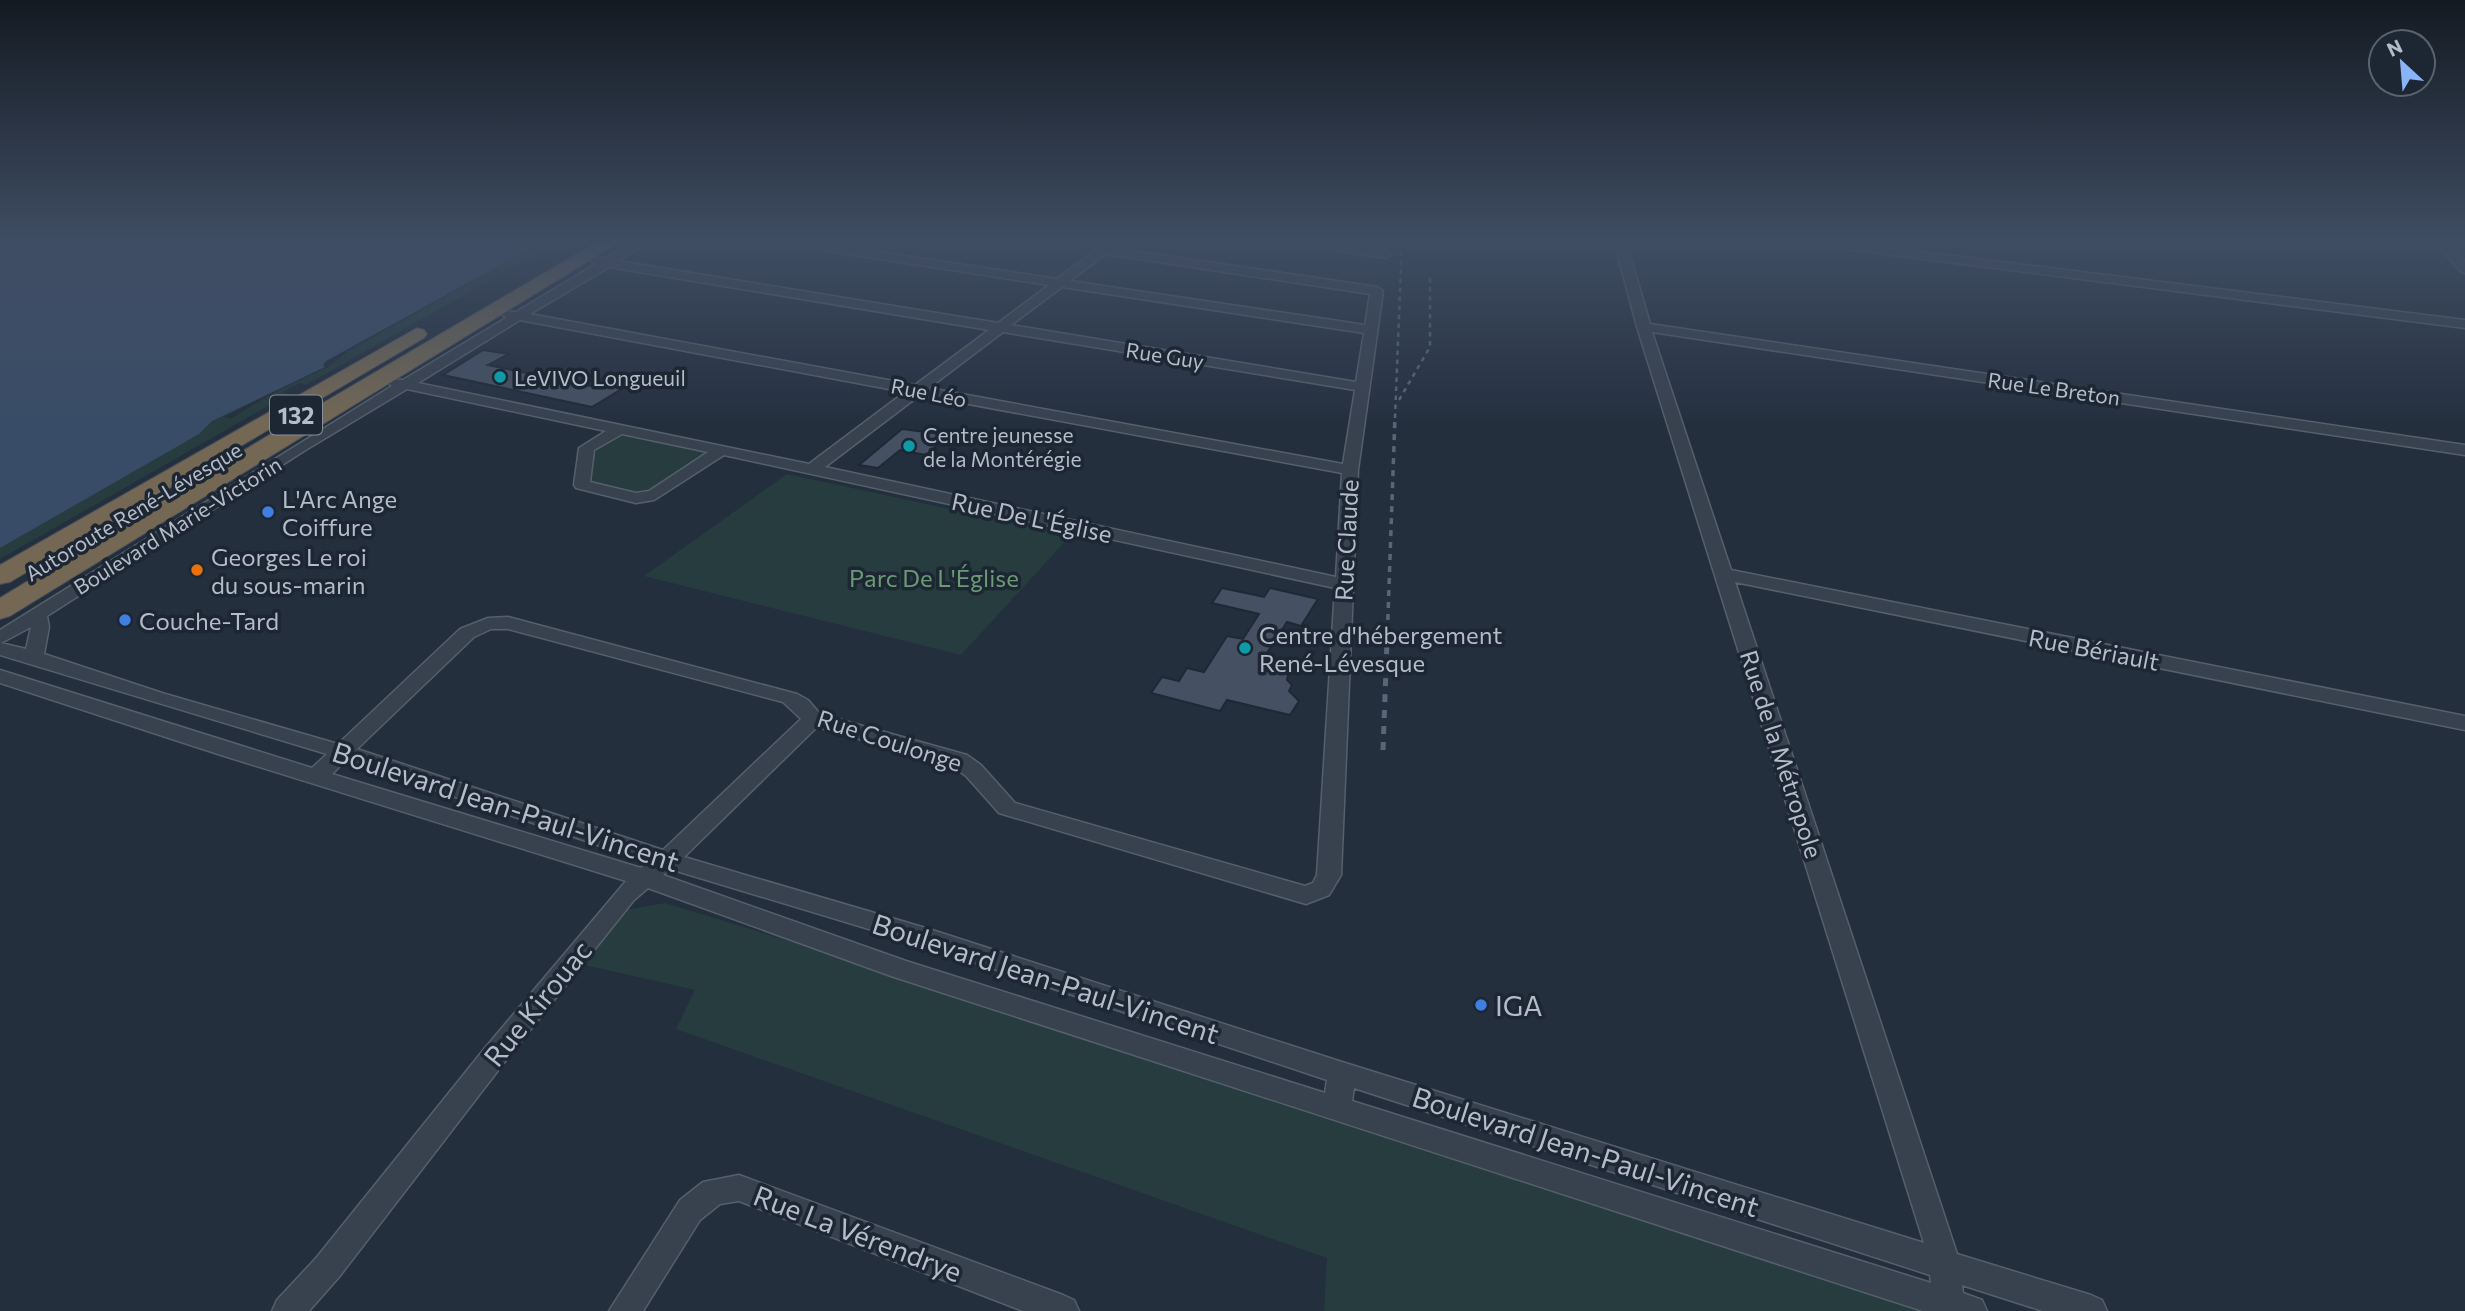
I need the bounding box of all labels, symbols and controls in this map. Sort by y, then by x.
north arrow [2367,28,2437,98]
text: N [2383,34,2406,61]
street label: Rue Guy [1124,336,1206,374]
place label: LeVIVO Longueuil [514,365,686,390]
street label: Rue Le Breton [1986,366,2122,410]
marker: LeVIVO Longueuil [492,369,508,385]
street label: Rue Léo [889,372,969,412]
road number: 132 [270,396,322,434]
place label: Centre jeunesse de la Montérégie [923,422,1082,471]
street label: Autoroute René-Lévesque [20,436,246,586]
marker: Centre jeunesse de la Montérégie [901,438,917,454]
street label: Boulevard Marie-Victorin [69,451,285,599]
street label: Rue Claude [1328,479,1364,601]
place label: L'Arc Ange Coiffure [282,484,397,541]
street label: Rue De L'Église [949,486,1115,548]
marker: L'Arc Ange Coiffure [260,504,276,520]
place label: Georges Le roi du sous-marin [211,542,367,599]
marker: Georges Le roi du sous-marin [189,562,205,578]
park label: Parc De L'Église [849,563,1019,592]
place label: Couche-Tard [139,606,279,635]
marker: Couche-Tard [117,612,133,628]
place label: Centre d'hébergement René-Lévesque [1259,620,1502,677]
street label: Rue Bériault [2026,622,2162,676]
marker: Centre d'hébergement René-Lévesque [1237,640,1253,656]
street label: Rue de la Métropole [1735,646,1829,862]
street label: Rue Coulonge [814,703,966,777]
street label: Boulevard Jean-Paul-Vincent [328,734,684,878]
street label: Boulevard Jean-Paul-Vincent [868,906,1224,1050]
street label: Rue Kirouac [476,933,598,1073]
place label: IGA [1495,988,1543,1022]
marker: IGA [1473,997,1489,1013]
street label: Boulevard Jean-Paul-Vincent [1408,1079,1764,1223]
street label: Rue La Vérendrye [749,1178,967,1288]

